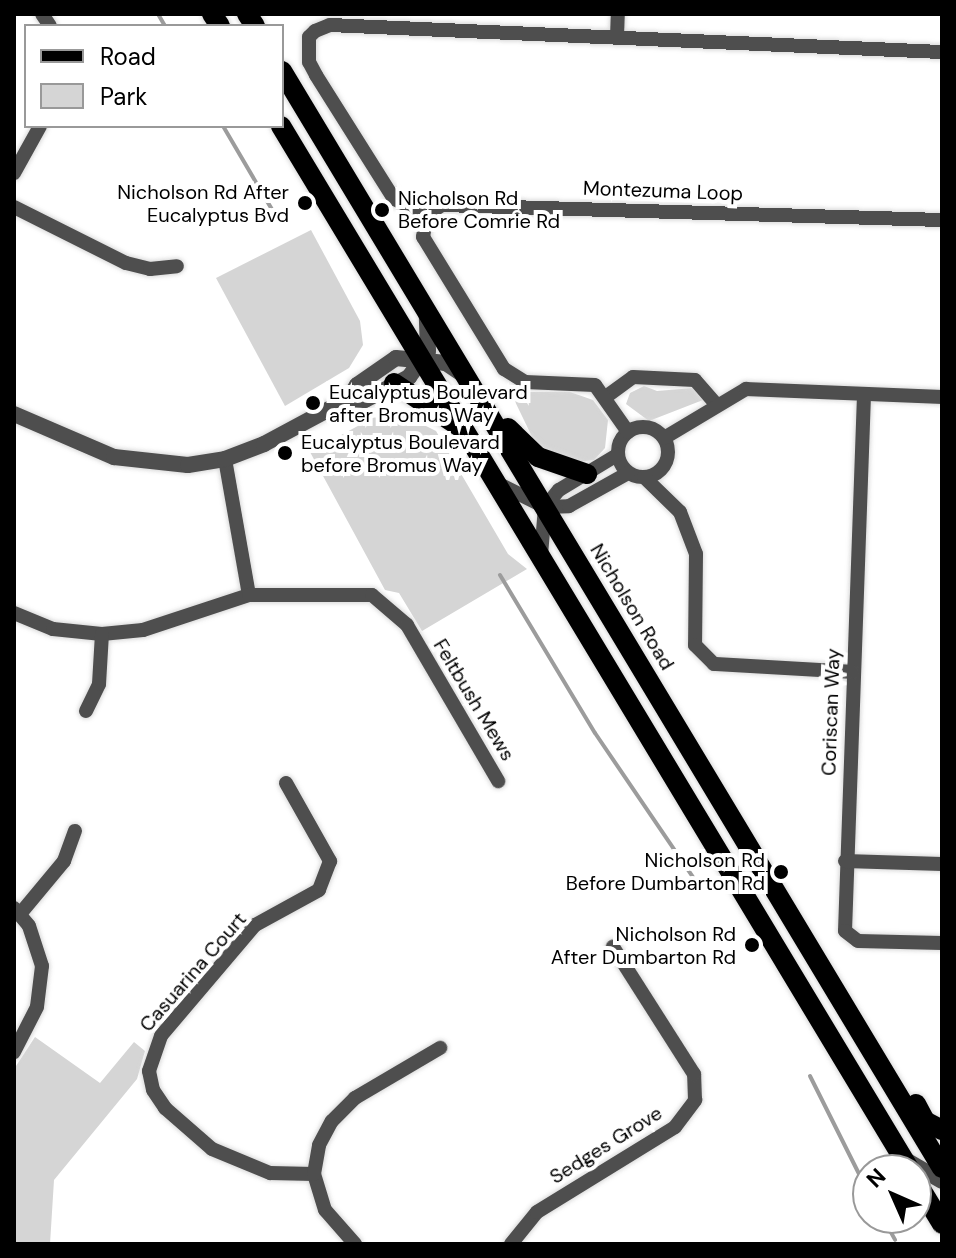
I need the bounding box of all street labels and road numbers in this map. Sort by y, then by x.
street label: Montezuma Loop [583,176,743,206]
street label: Nicholson Road [585,539,679,675]
street label: Feltbush Mews [428,635,520,765]
street label: Coriscan Way [817,648,845,776]
street label: Casuarina Court [135,907,251,1037]
street label: Sedges Grove [545,1101,667,1189]

